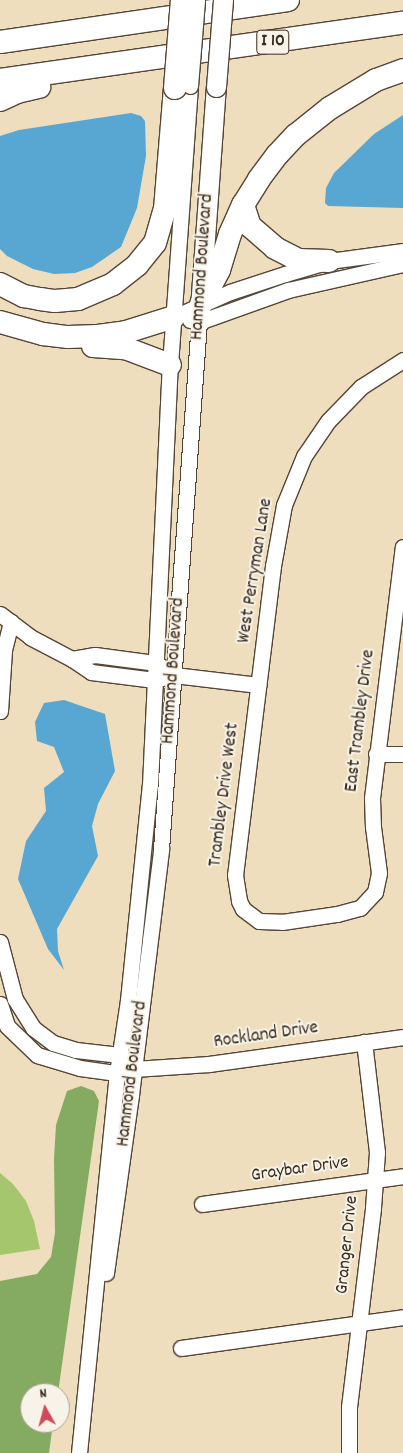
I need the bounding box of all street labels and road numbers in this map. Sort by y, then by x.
road number: I 10 [256,27,290,58]
street label: Hammond Boulevard [187,193,219,341]
street label: West Perryman Lane [233,497,279,645]
street label: Hammond Boulevard [158,597,190,745]
street label: East Trambley Drive [341,649,381,793]
street label: Trambley Drive West [205,722,245,868]
street label: Hammond Boulevard [113,1000,153,1148]
street label: Rockland Drive [212,1017,320,1055]
street label: Graybar Drive [250,1152,350,1188]
street label: Granger Drive [331,1195,365,1295]

